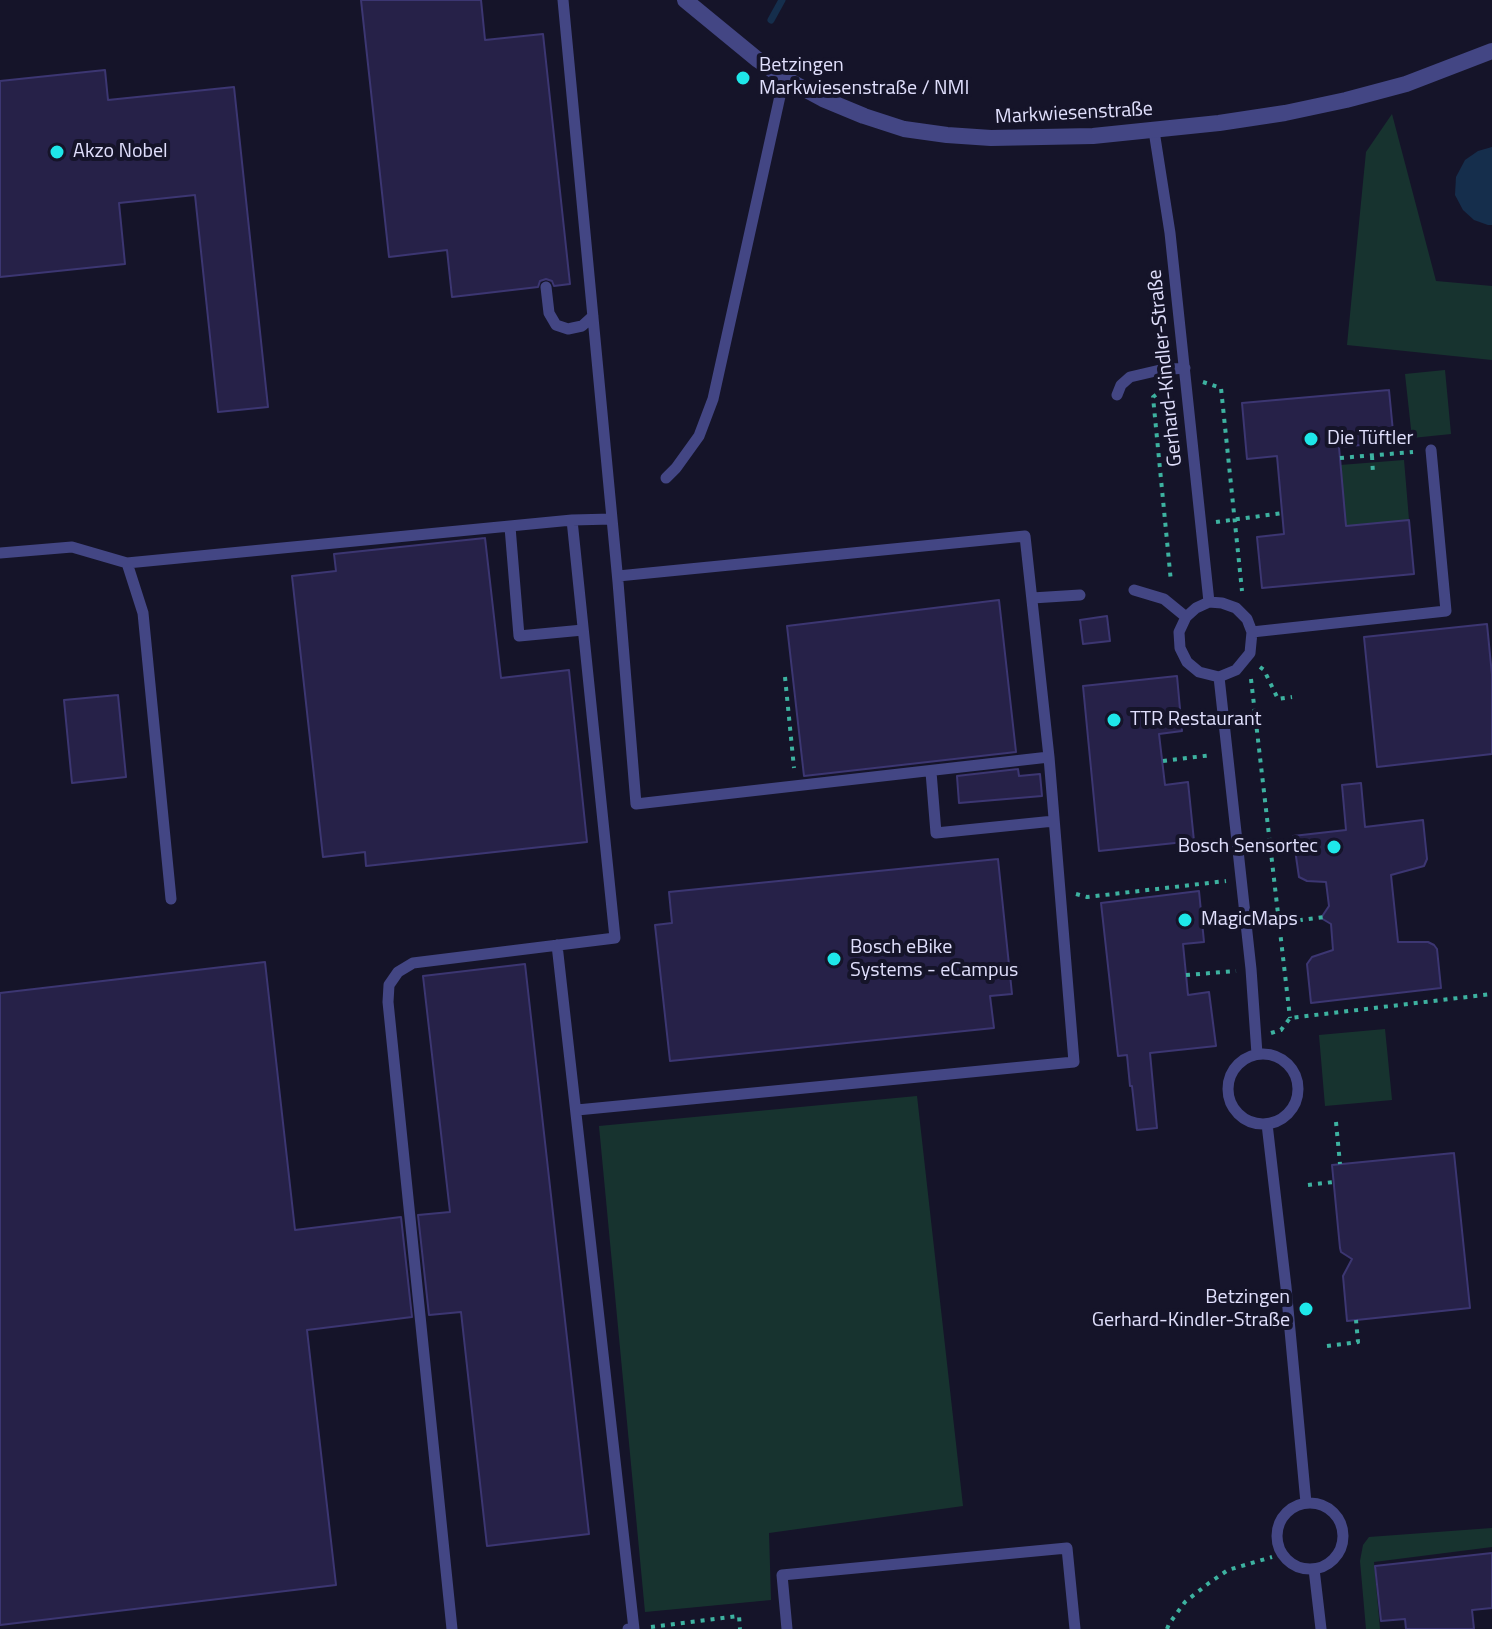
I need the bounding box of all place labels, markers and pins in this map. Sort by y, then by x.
place label: Betzingen Markwiesenstraße / NMI [759,54,969,101]
marker: Betzingen Markwiesenstraße / NMI [734,69,752,87]
place label: Akzo Nobel [73,140,168,164]
marker: Akzo Nobel [48,143,66,161]
place label: Die Tüftler [1327,427,1413,451]
marker: Die Tüftler [1302,430,1320,448]
place label: TTR Restaurant [1130,708,1262,732]
marker: TTR Restaurant [1105,711,1123,729]
place label: Bosch Sensortec [1178,835,1318,859]
marker: Bosch Sensortec [1325,838,1343,856]
place label: MagicMaps [1201,908,1298,932]
marker: MagicMaps [1176,911,1194,929]
place label: Bosch eBike Systems - eCampus [850,936,1018,983]
marker: Bosch eBike Systems - eCampus [825,950,843,968]
place label: Betzingen Gerhard-Kindler-Straße [1092,1286,1290,1333]
marker: Betzingen Gerhard-Kindler-Straße [1297,1300,1315,1318]

